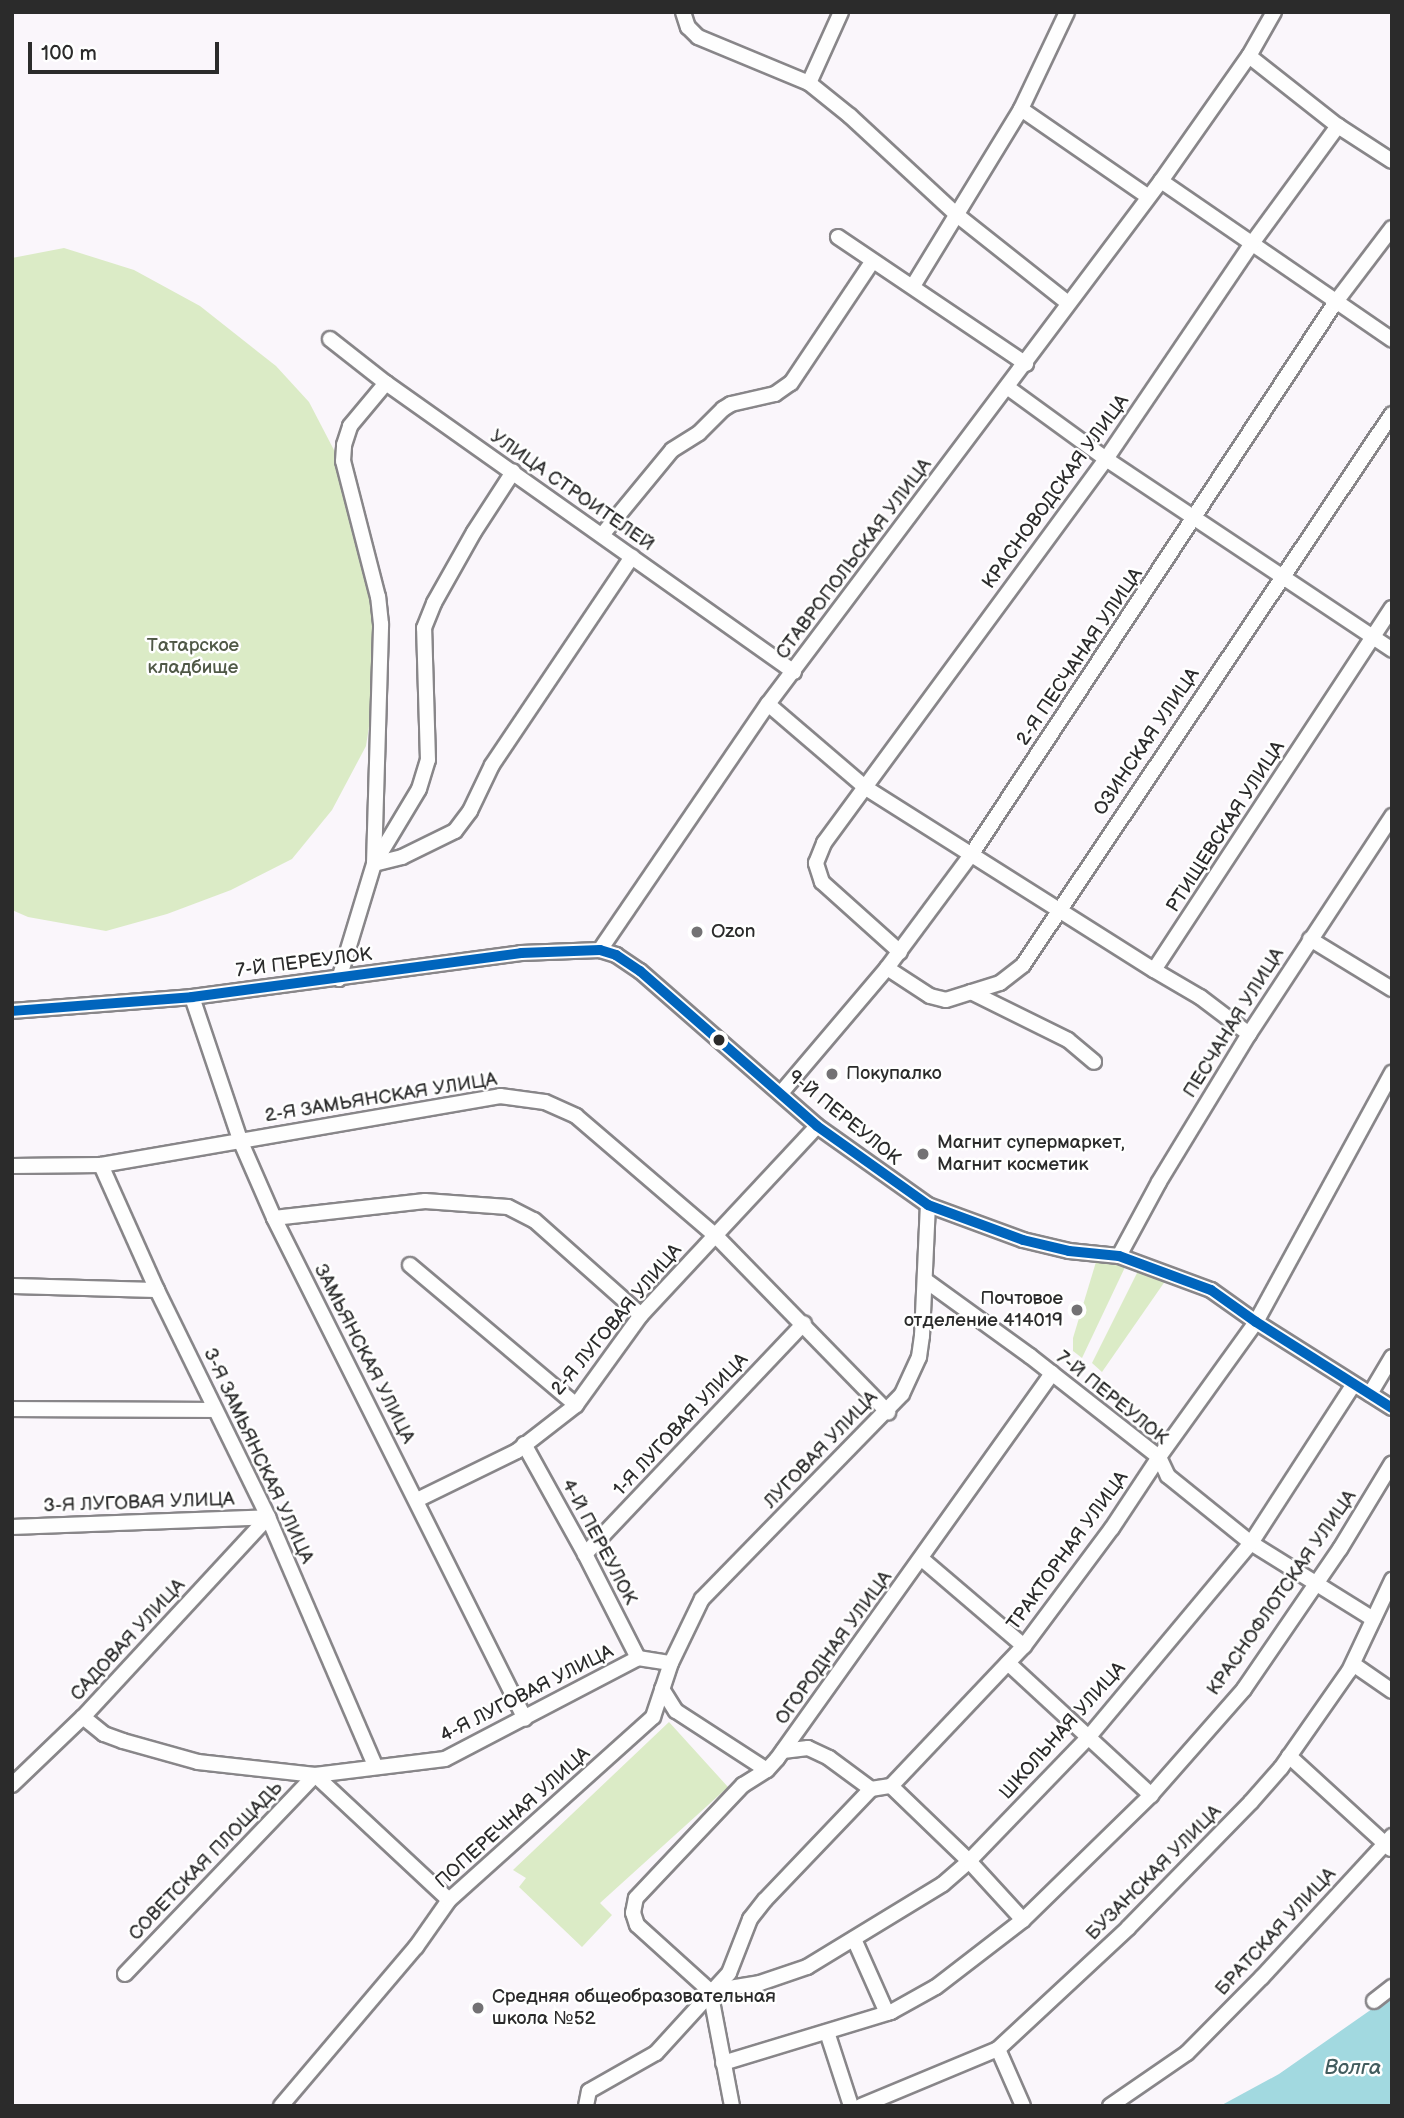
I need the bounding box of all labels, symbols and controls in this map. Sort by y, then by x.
scale bar [32,28,222,72]
text: 100 m [41,41,97,66]
street label: КРАСНОВОДСКАЯ УЛИЦА [978,390,1134,594]
street label: УЛИЦА СТРОИТЕЛЕЙ [485,426,659,556]
street label: СТАВРОПОЛЬСКАЯ УЛИЦА [771,454,937,664]
street label: 2-Я ПЕСЧАНАЯ УЛИЦА [1012,564,1148,750]
park label: Татарское кладбище [147,635,239,679]
street label: ОЗИНСКАЯ УЛИЦА [1089,664,1205,820]
street label: РТИЩЕВСКАЯ УЛИЦА [1162,737,1290,917]
place label: Ozon [711,921,756,943]
marker: Ozon [689,924,705,940]
street label: 7-Й ПЕРЕУЛОК [235,943,373,983]
street label: ПЕСЧАНАЯ УЛИЦА [1179,944,1289,1102]
unlabelled marker [712,1033,726,1047]
place label: Покупалко [846,1063,942,1085]
street label: 9-Й ПЕРЕУЛОК [783,1066,905,1170]
marker: Покупалко [824,1066,840,1082]
street label: 2-Я ЗАМЬЯНСКАЯ УЛИЦА [263,1068,499,1128]
place label: Магнит супермаркет, Магнит косметик [937,1132,1125,1176]
marker: Магнит супермаркет, Магнит косметик [915,1146,931,1162]
street label: 2-Я ЛУГОВАЯ УЛИЦА [547,1240,687,1400]
street label: ЗАМЬЯНСКАЯ УЛИЦА [309,1261,419,1447]
place label: Почтовое отделение 414019 [904,1288,1063,1332]
marker: Почтовое отделение 414019 [1069,1302,1085,1318]
street label: 3-Я ЗАМЬЯНСКАЯ УЛИЦА [198,1345,318,1567]
street label: 7-Й ПЕРЕУЛОК [1052,1346,1172,1450]
street label: 1-Я ЛУГОВАЯ УЛИЦА [609,1349,753,1501]
street label: ЛУГОВАЯ УЛИЦА [759,1387,883,1513]
street label: ТРАКТОРНАЯ УЛИЦА [1003,1467,1133,1635]
street label: 4-Й ПЕРЕУЛОК [556,1475,642,1609]
street label: КРАСНОФЛОТСКАЯ УЛИЦА [1202,1486,1362,1700]
street label: 3-Я ЛУГОВАЯ УЛИЦА [43,1488,235,1518]
street label: ОГОРОДНАЯ УЛИЦА [771,1567,897,1729]
street label: САДОВАЯ УЛИЦА [66,1574,190,1706]
street label: 4-Я ЛУГОВАЯ УЛИЦА [437,1640,617,1748]
street label: ШКОЛЬНАЯ УЛИЦА [995,1658,1131,1804]
street label: ПОПЕРЕЧНАЯ УЛИЦА [431,1743,595,1893]
street label: СОВЕТСКАЯ ПЛОЩАДЬ [124,1777,288,1945]
street label: БУЗАНСКАЯ УЛИЦА [1082,1801,1226,1945]
street label: БРАТСКАЯ УЛИЦА [1211,1863,1341,2001]
place label: Средняя общеобразовательная школа №52 [492,1986,776,2030]
marker: Средняя общеобразовательная школа №52 [470,2000,486,2016]
water label: Волга [1325,2055,1381,2081]

